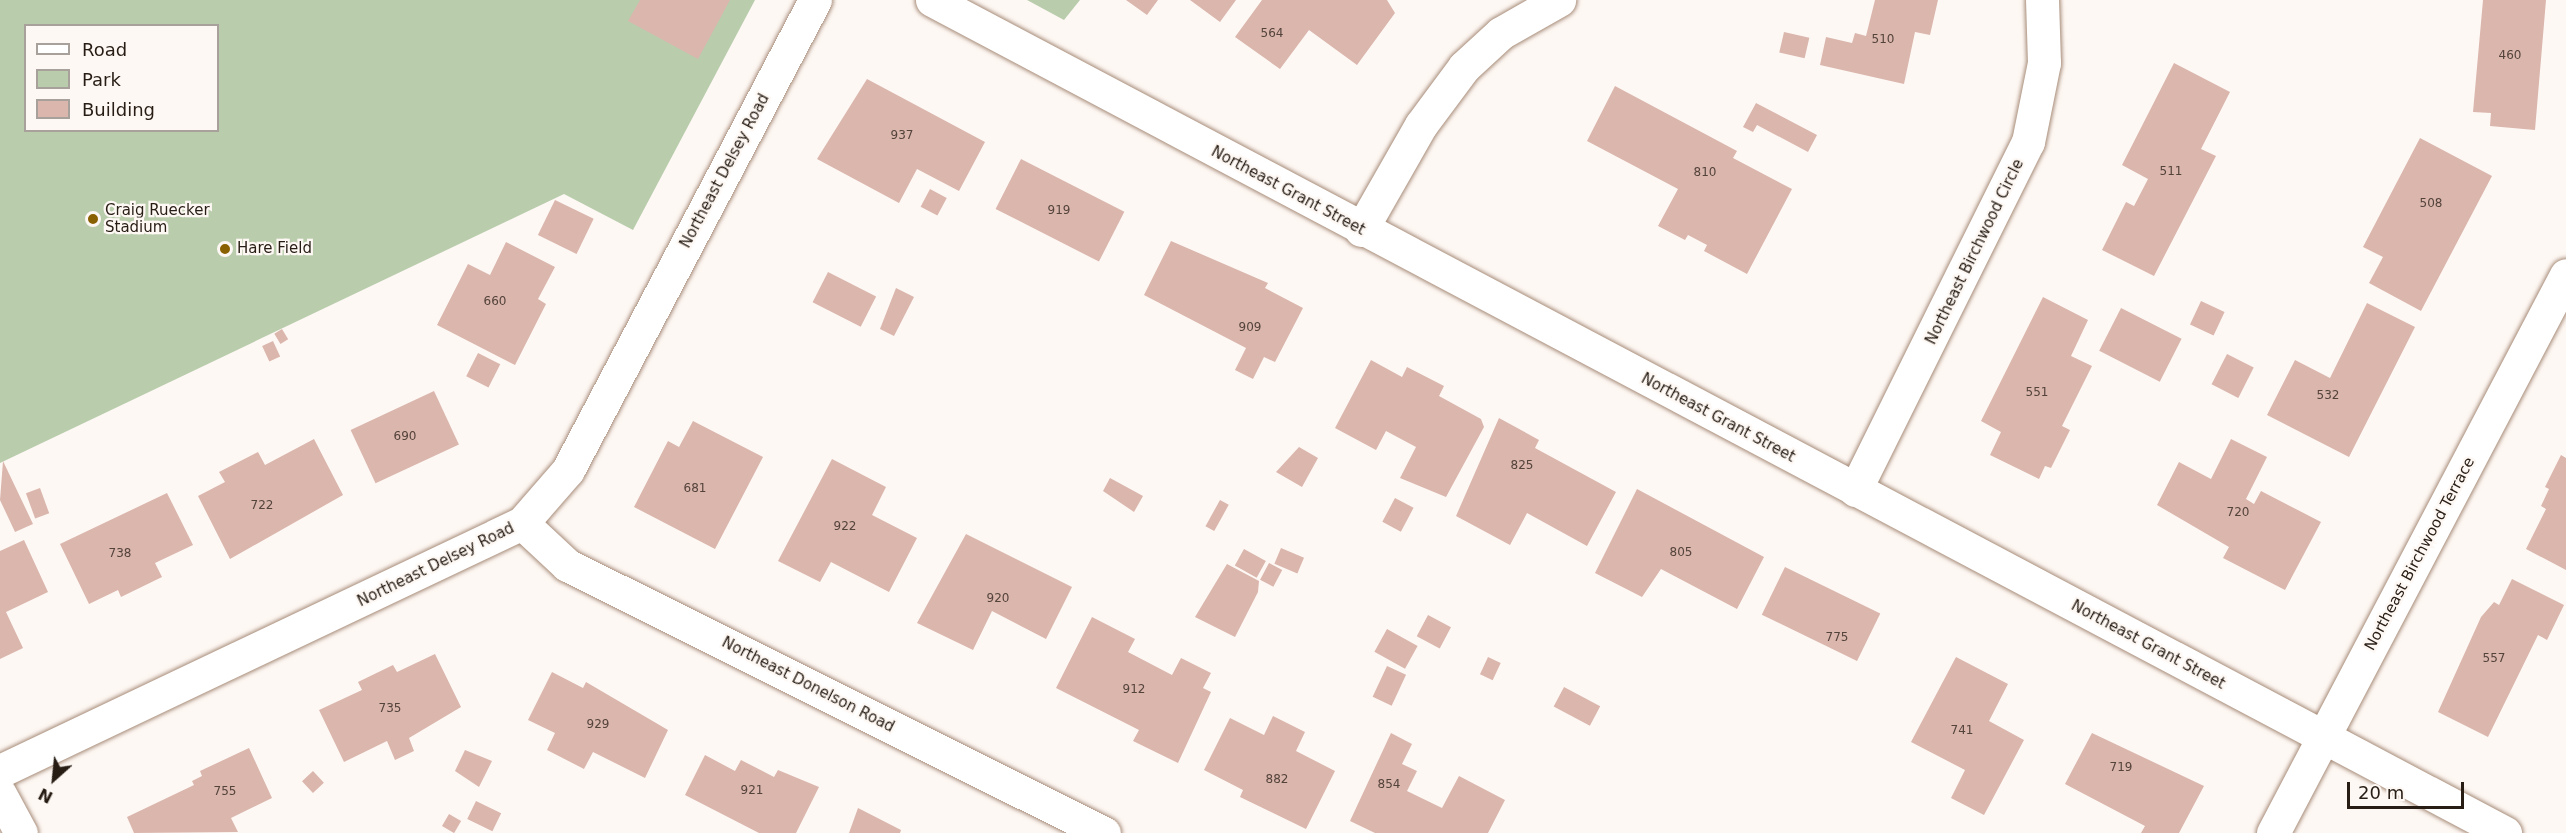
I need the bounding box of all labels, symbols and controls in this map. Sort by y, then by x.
legend [24,24,219,132]
house number: 564 [1261,27,1283,41]
house number: 510 [1872,33,1894,47]
text: Road [82,39,127,60]
house number: 460 [2499,49,2521,63]
text: Park [82,69,121,90]
street label: Northeast Delsey Road [677,91,773,251]
text: Building [82,99,155,120]
house number: 937 [891,129,913,143]
street label: Northeast Grant Street [1208,143,1368,239]
street label: Northeast Birchwood Circle [1922,156,2028,348]
house number: 511 [2160,165,2182,179]
house number: 810 [1694,166,1716,180]
house number: 508 [2420,197,2442,211]
place label: Craig Ruecker Stadium [105,201,210,236]
house number: 919 [1048,204,1070,218]
marker: Craig Ruecker Stadium [86,212,100,226]
place label: Hare Field [237,240,312,258]
marker: Hare Field [218,242,232,256]
house number: 660 [484,295,506,309]
house number: 909 [1239,321,1261,335]
street label: Northeast Grant Street [1638,370,1798,466]
house number: 551 [2026,386,2048,400]
house number: 532 [2317,389,2339,403]
house number: 690 [394,430,416,444]
street label: Northeast Birchwood Terrace [2361,454,2479,654]
house number: 825 [1511,459,1533,473]
house number: 681 [684,482,706,496]
house number: 722 [251,499,273,513]
house number: 720 [2227,506,2249,520]
street label: Northeast Delsey Road [355,519,517,611]
house number: 922 [834,520,856,534]
house number: 805 [1670,546,1692,560]
house number: 738 [109,547,131,561]
house number: 920 [987,592,1009,606]
street label: Northeast Grant Street [2068,597,2228,693]
house number: 775 [1826,631,1848,645]
street label: Northeast Donelson Road [719,634,897,736]
house number: 557 [2483,652,2505,666]
house number: 912 [1123,683,1145,697]
house number: 735 [379,702,401,716]
house number: 929 [587,718,609,732]
house number: 741 [1951,724,1973,738]
north arrow [24,749,84,809]
house number: 719 [2110,761,2132,775]
scale bar [2350,770,2467,808]
house number: 882 [1266,773,1288,787]
house number: 854 [1378,778,1400,792]
text: 20 m [2358,782,2404,803]
text: N [35,784,56,807]
house number: 921 [741,784,763,798]
house number: 755 [214,785,236,799]

